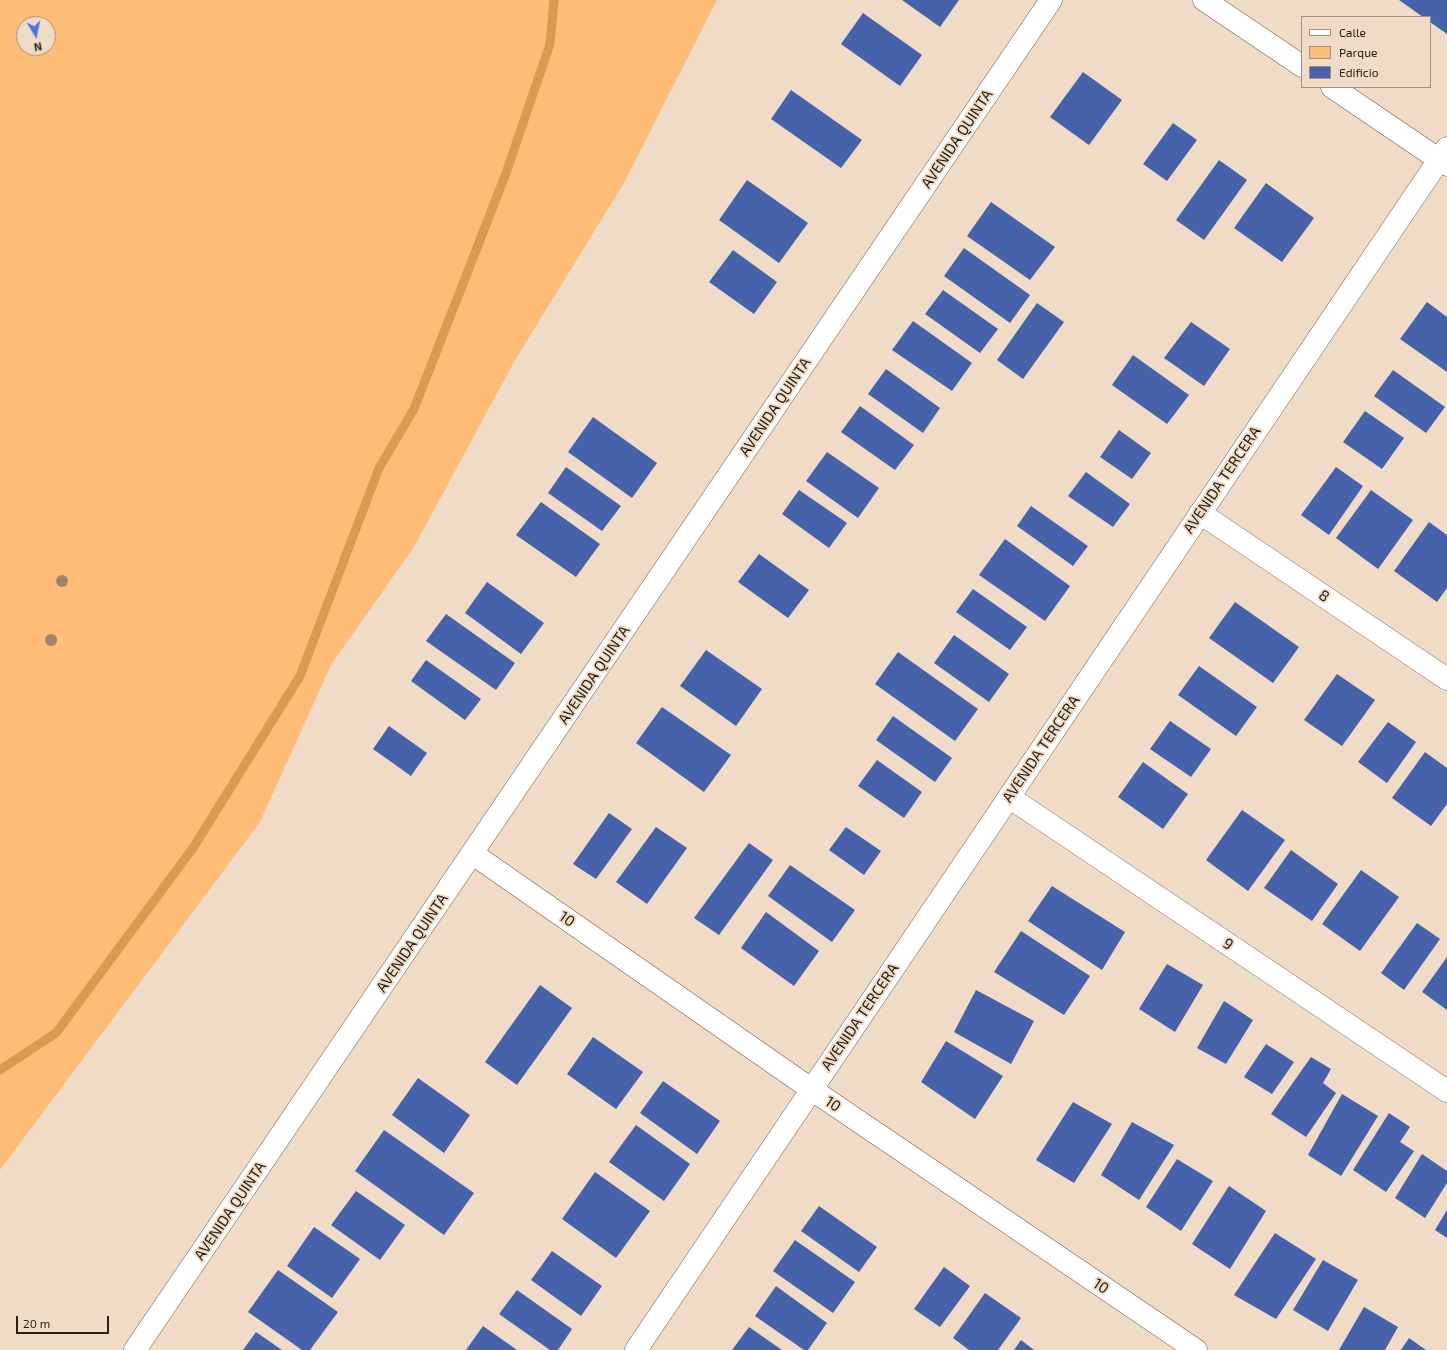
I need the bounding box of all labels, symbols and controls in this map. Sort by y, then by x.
north arrow [16,16,56,56]
legend [1301,16,1431,88]
text: Calle [1339,25,1366,39]
text: N [33,40,43,54]
text: Parque [1339,45,1377,59]
text: Edificio [1339,65,1379,79]
street label: AVENIDA QUINTA [917,86,997,192]
street label: AVENIDA QUINTA [735,354,815,460]
street label: AVENIDA TERCERA [1179,423,1265,537]
street label: 8 [1315,586,1333,606]
street label: AVENIDA QUINTA [554,622,634,728]
street label: AVENIDA TERCERA [998,692,1084,806]
street label: AVENIDA QUINTA [372,890,452,996]
street label: 10 [556,907,578,931]
street label: 9 [1219,934,1237,954]
street label: AVENIDA TERCERA [817,960,903,1074]
street label: 10 [822,1092,844,1116]
street label: AVENIDA QUINTA [190,1158,270,1264]
street label: 10 [1090,1274,1112,1298]
scale bar [18,1308,111,1334]
text: 20 m [23,1316,50,1330]

